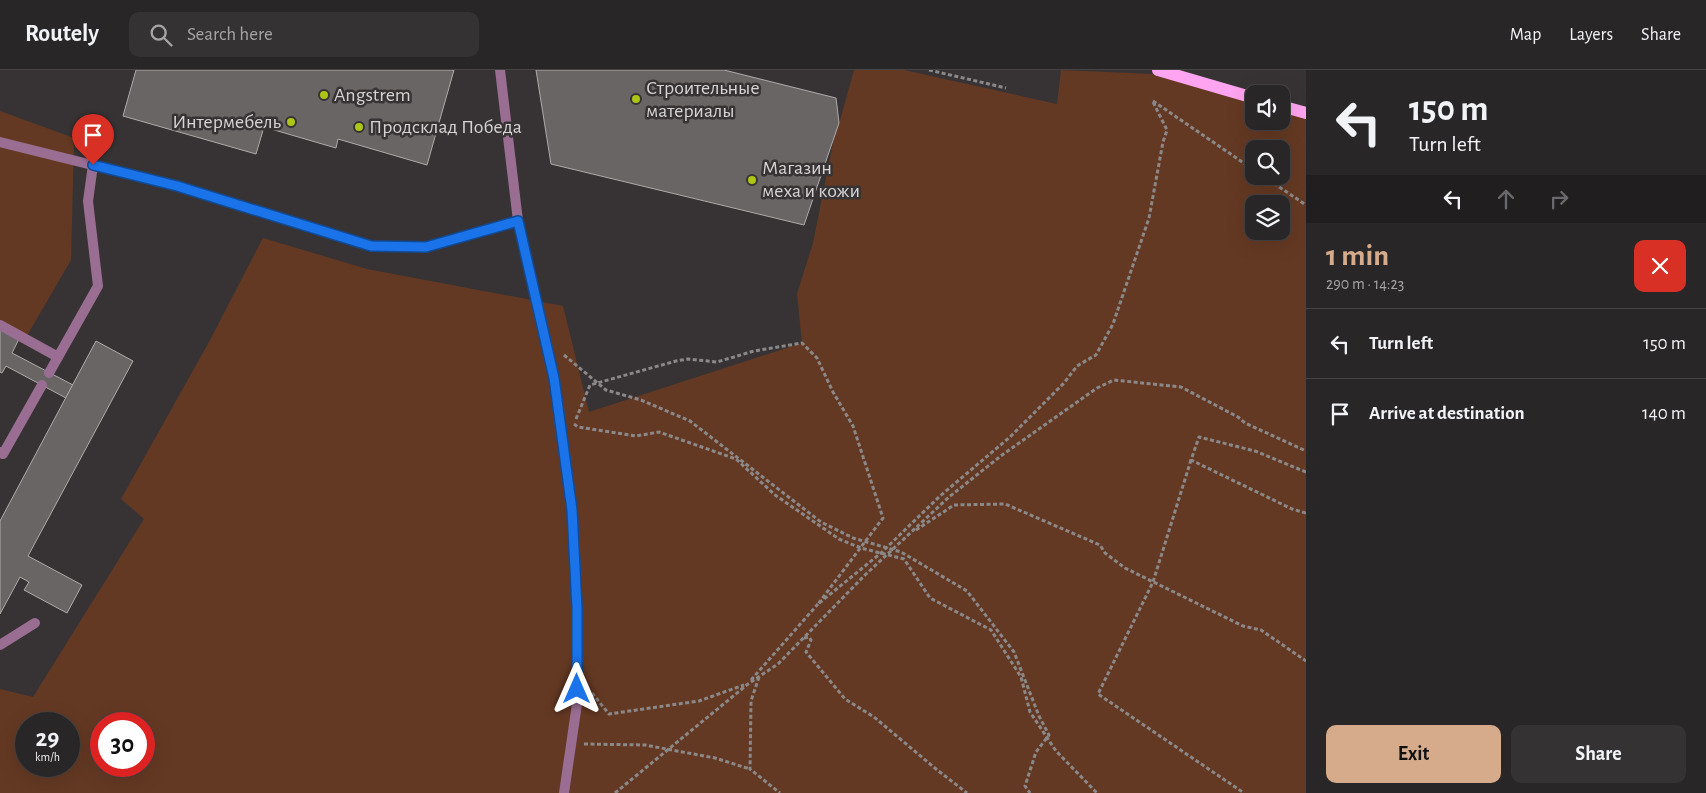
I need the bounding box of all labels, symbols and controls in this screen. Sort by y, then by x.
search box [129,12,479,57]
icon: search [147,21,175,49]
text: Routely [25,22,99,46]
text: Search here [187,25,273,44]
text: Map [1510,26,1541,44]
text: Layers [1569,26,1613,44]
text: Share [1641,26,1681,44]
place label: Строительные материалы [646,78,760,121]
place label: Angstrem [334,85,411,105]
map controls [1245,85,1290,240]
button: sound [1245,85,1290,130]
marker: Angstrem [318,89,330,101]
icon: left [1326,90,1391,155]
text: 150 m [1409,92,1489,127]
marker: Строительные материалы [630,93,642,105]
place label: Интермебель [172,112,281,132]
pin [72,114,114,165]
marker: Интермебель [285,116,297,128]
place label: Продсклад Победа [369,117,522,137]
icon: arrive [79,121,107,149]
marker: Продсклад Победа [353,121,365,133]
text: Turn left [1409,133,1481,155]
button: search [1245,140,1290,185]
place label: Магазин меха и кожи [762,158,860,201]
marker: Магазин меха и кожи [746,174,758,186]
icon: left [1439,185,1467,213]
icon: ahead [1492,185,1520,213]
icon: right [1545,185,1573,213]
button: layers [1245,195,1290,240]
button: close [1634,240,1686,292]
text: 1 min [1326,241,1389,271]
text: 290 m · 14:23 [1326,276,1404,292]
icon: left [1326,330,1354,358]
text: Turn left [1369,334,1433,353]
text: 150 m [1643,334,1686,353]
icon: arrive [1326,400,1354,428]
text: Arrive at destination [1369,404,1525,423]
text: 140 m [1642,404,1686,423]
position arrow [550,662,602,714]
speed limit sign: 30 [90,712,155,777]
button: Exit [1326,725,1501,783]
button: Share [1511,725,1686,783]
text: 29 [36,726,59,751]
text: km/h [35,751,60,763]

